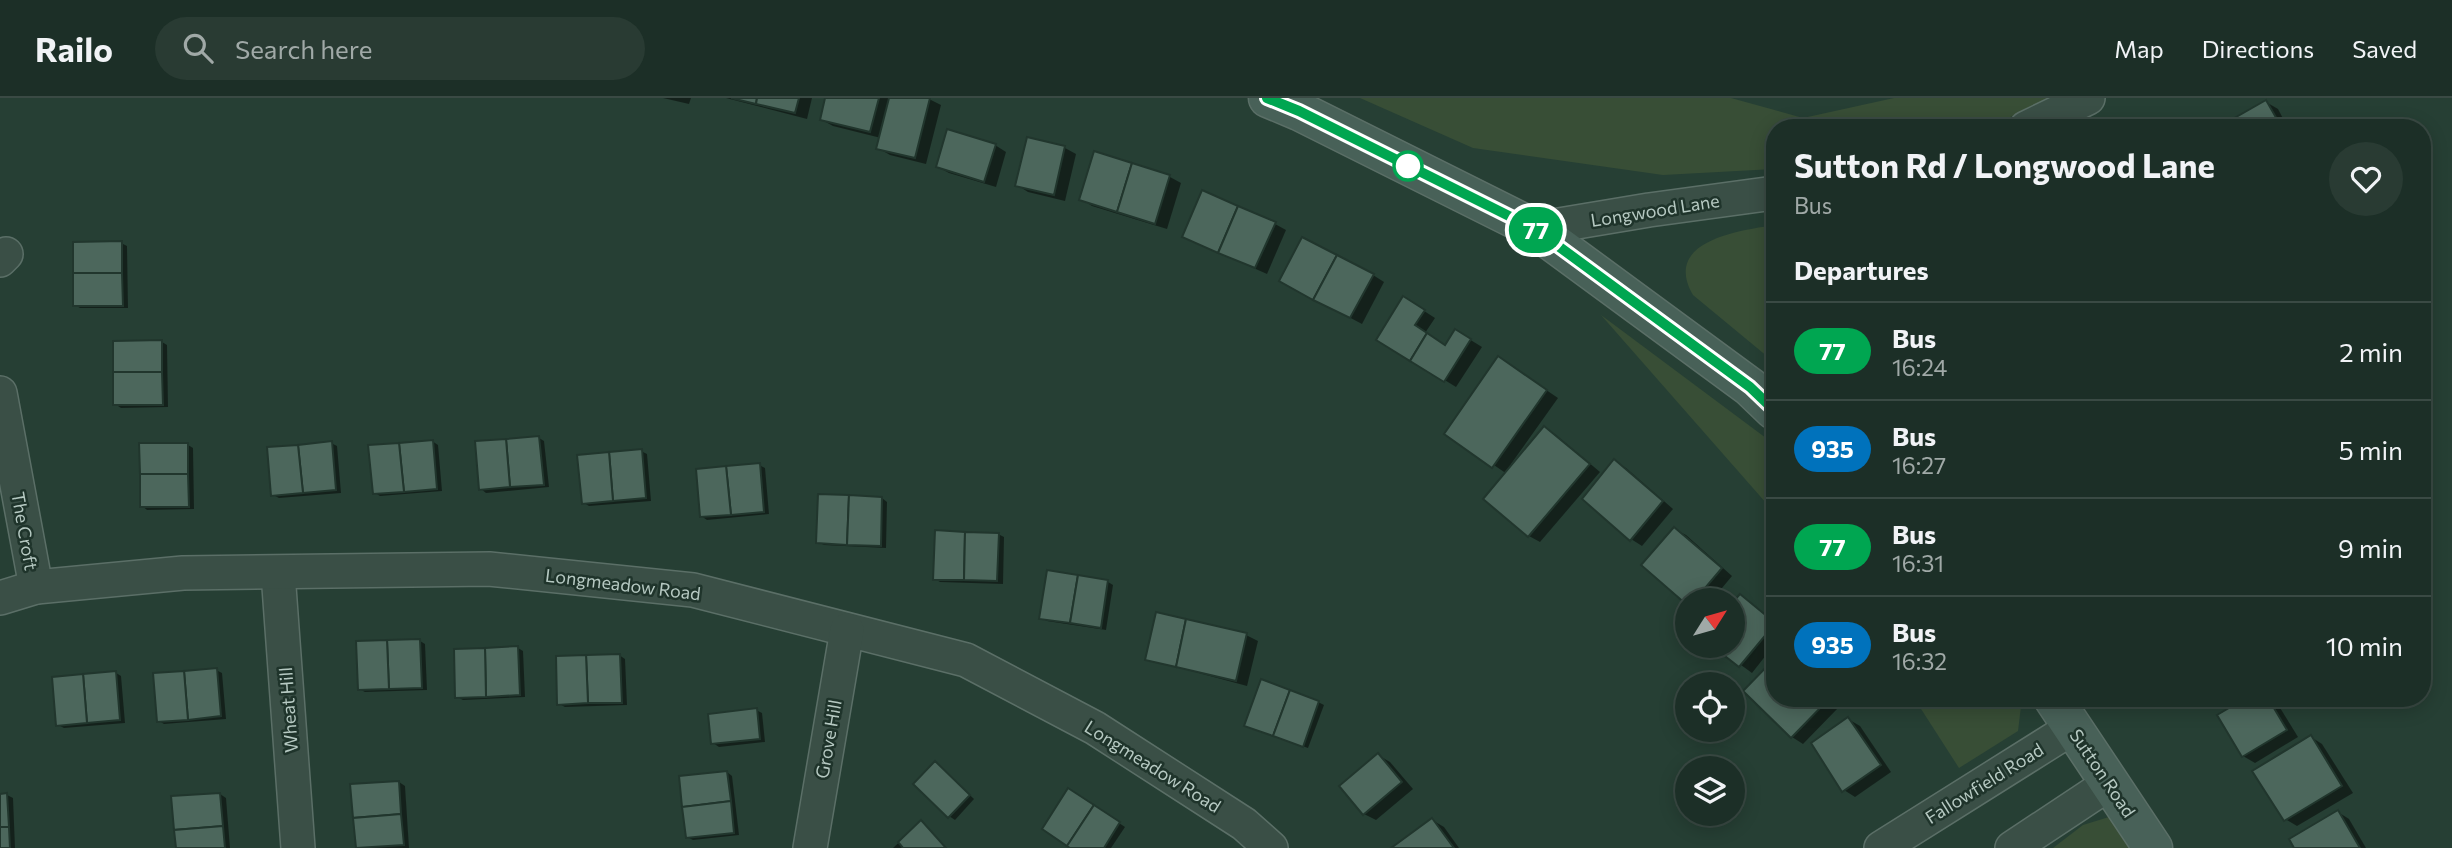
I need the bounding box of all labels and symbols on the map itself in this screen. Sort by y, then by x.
unlabelled marker [1393,151,1423,181]
street label: Longwood Lane [1589,189,1721,231]
line badge: 77 [1504,207,1568,253]
street label: The Croft [7,490,43,572]
street label: Longmeadow Road [544,564,702,604]
north arrow [1675,588,1745,658]
street label: Wheat Hill [274,667,302,753]
street label: Grove Hill [810,698,846,780]
street label: Longmeadow Road [1081,715,1225,817]
street label: Sutton Road [2065,725,2141,821]
street label: Fallowfield Road [1921,738,2047,828]

